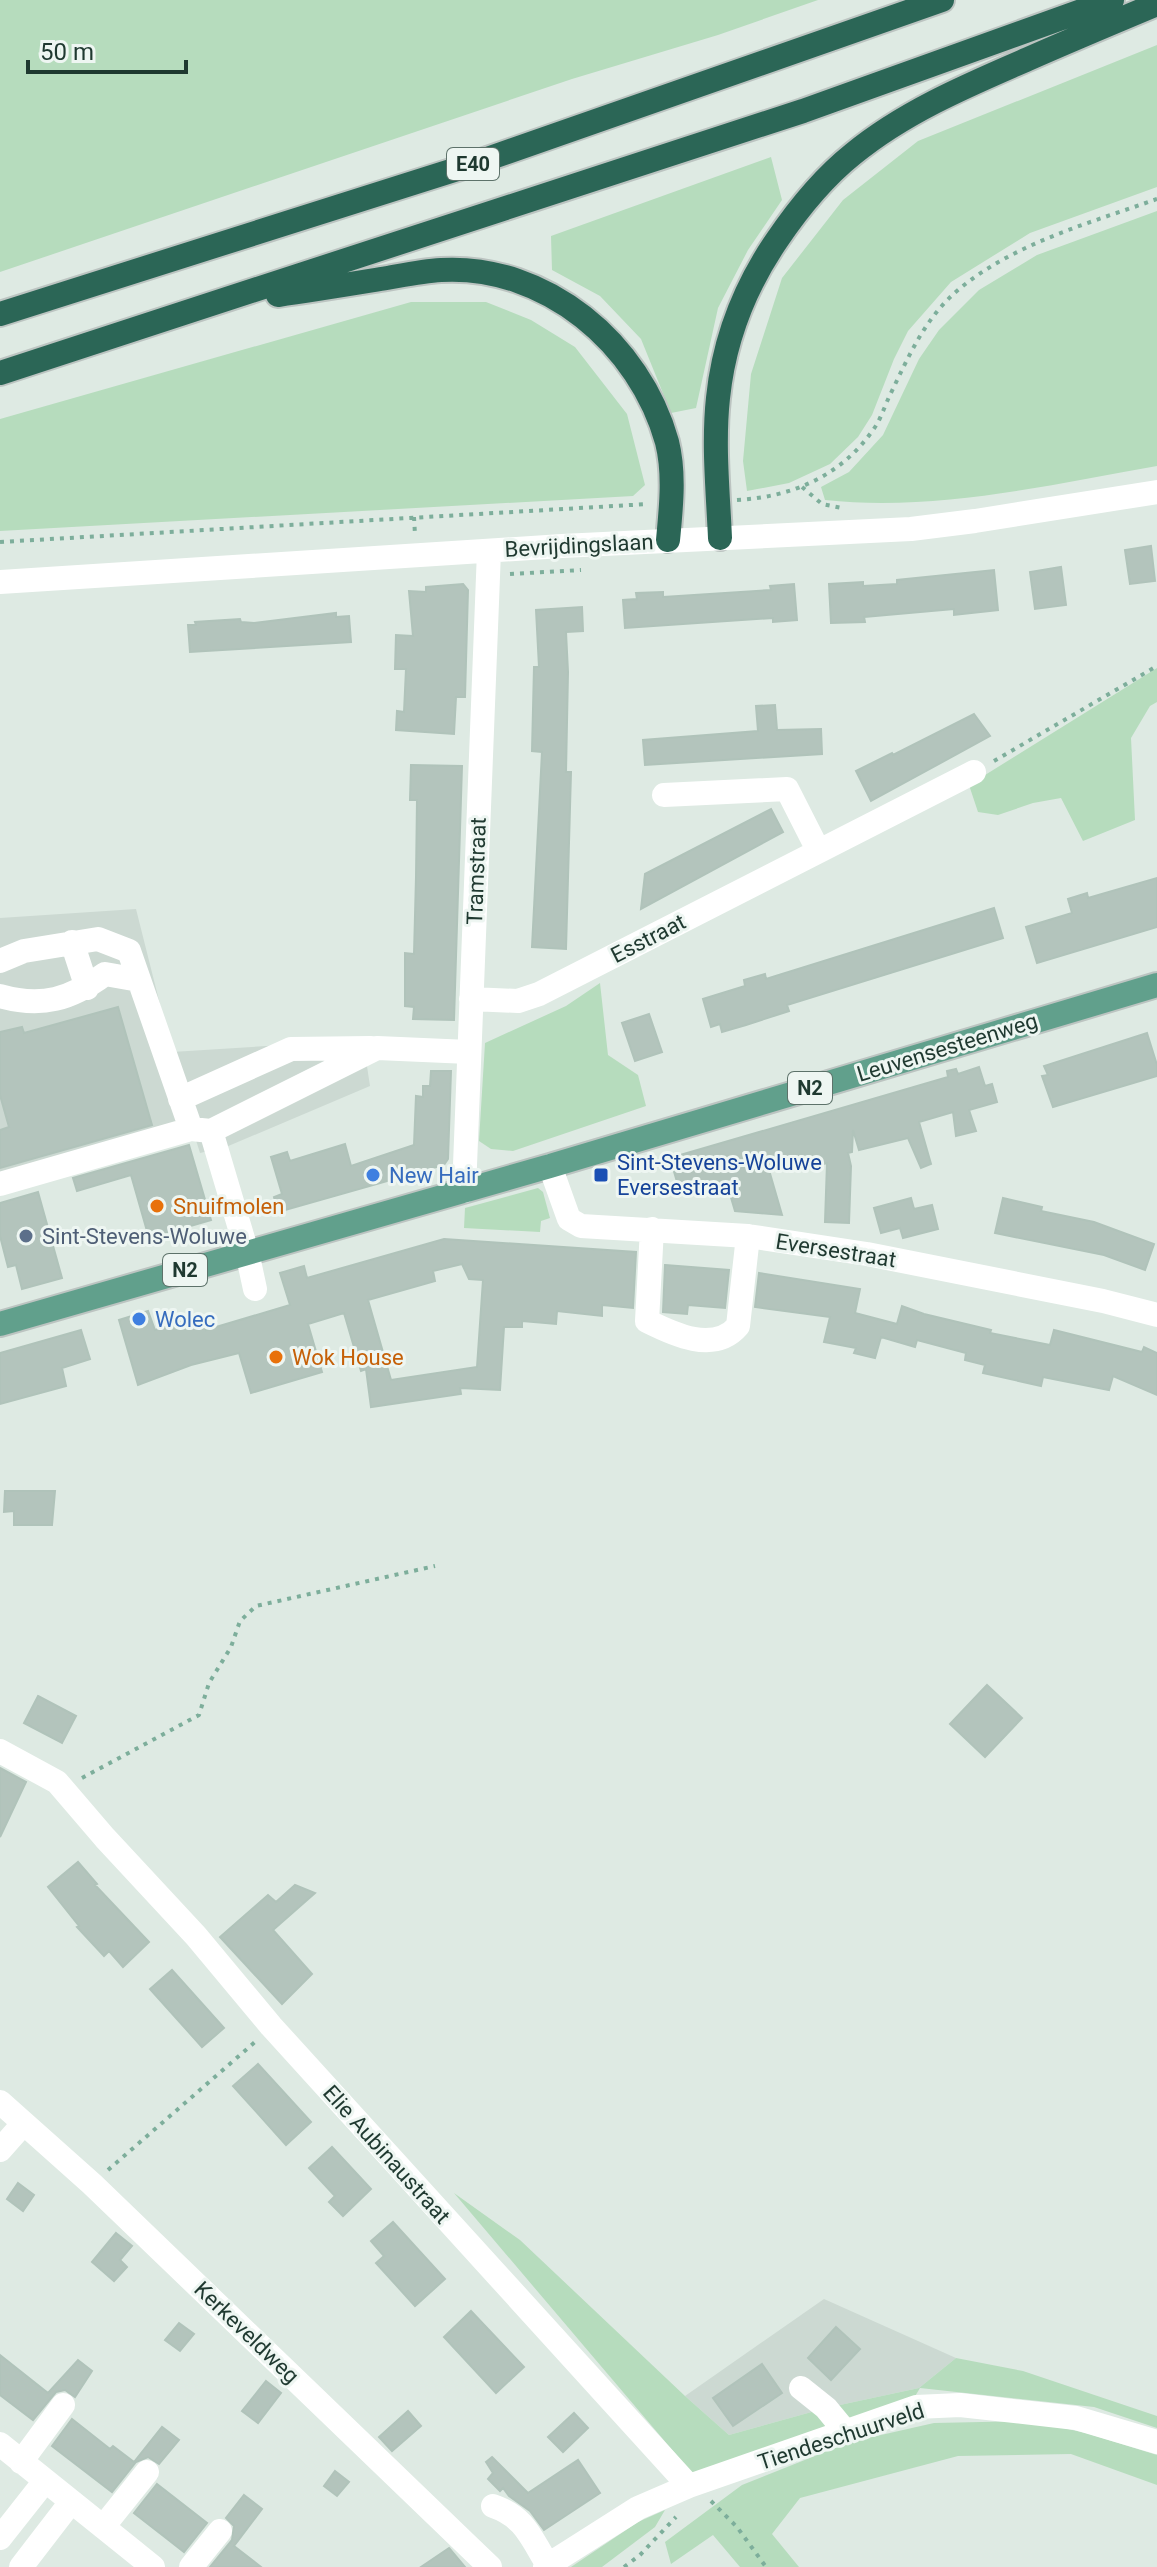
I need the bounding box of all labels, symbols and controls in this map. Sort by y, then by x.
scale bar [28,24,186,74]
text: 50 m [40,38,94,66]
road number: E40 [447,148,499,180]
street label: Bevrijdingslaan [504,529,654,562]
street label: Tramstraat [462,817,491,925]
street label: Esstraat [607,909,690,968]
street label: Leuvensesteenweg [854,1008,1040,1087]
road number: N2 [788,1072,832,1104]
place label: Sint-Stevens-Woluwe Eversestraat [617,1150,822,1200]
place label: New Hair [389,1163,479,1188]
marker: New Hair [364,1166,382,1184]
marker: Sint-Stevens-Woluwe Eversestraat [592,1166,610,1184]
place label: Snuifmolen [173,1194,284,1219]
marker: Snuifmolen [148,1197,166,1215]
place label: Sint-Stevens-Woluwe [42,1224,247,1249]
marker: Sint-Stevens-Woluwe [17,1227,35,1245]
street label: Eversestraat [774,1229,898,1272]
road number: N2 [163,1254,207,1286]
place label: Wolec [155,1307,215,1332]
marker: Wolec [130,1310,148,1328]
place label: Wok House [292,1345,404,1370]
marker: Wok House [267,1348,285,1366]
street label: Elie Aubinaustraat [318,2080,455,2229]
street label: Kerkeveldweg [189,2276,304,2388]
street label: Tiendeschuurveld [755,2398,927,2475]

